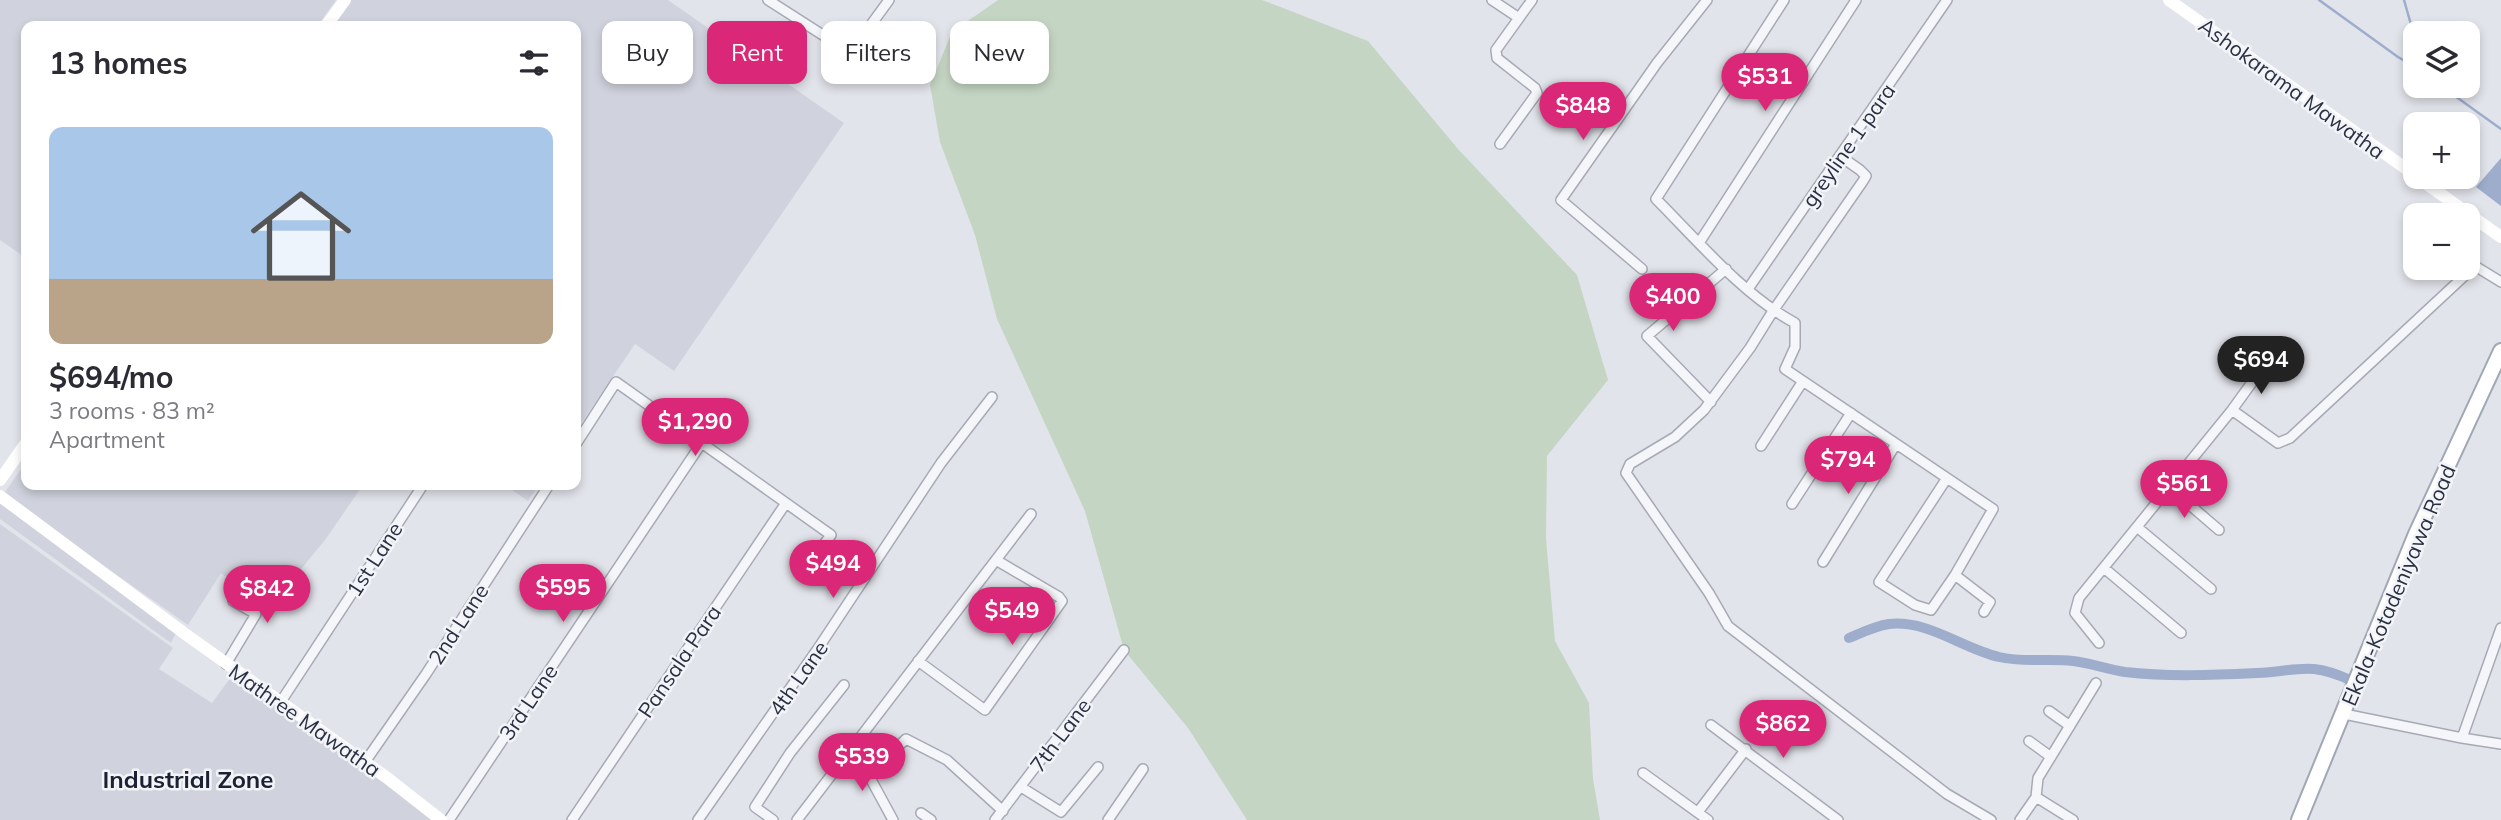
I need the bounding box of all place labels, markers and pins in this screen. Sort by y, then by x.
pin: $531 [1724,54,1806,113]
pin: $848 [1542,82,1624,142]
pin: $400 [1632,274,1714,333]
pin: $694 [2220,336,2302,396]
pin: $1,290 [638,398,752,458]
pin: $794 [1807,436,1889,496]
pin: $561 [2143,461,2225,520]
pin: $494 [792,540,874,600]
pin: $595 [522,564,604,624]
pin: $842 [226,566,308,625]
pin: $549 [971,588,1053,647]
pin: $862 [1742,700,1824,760]
pin: $539 [821,734,903,793]

